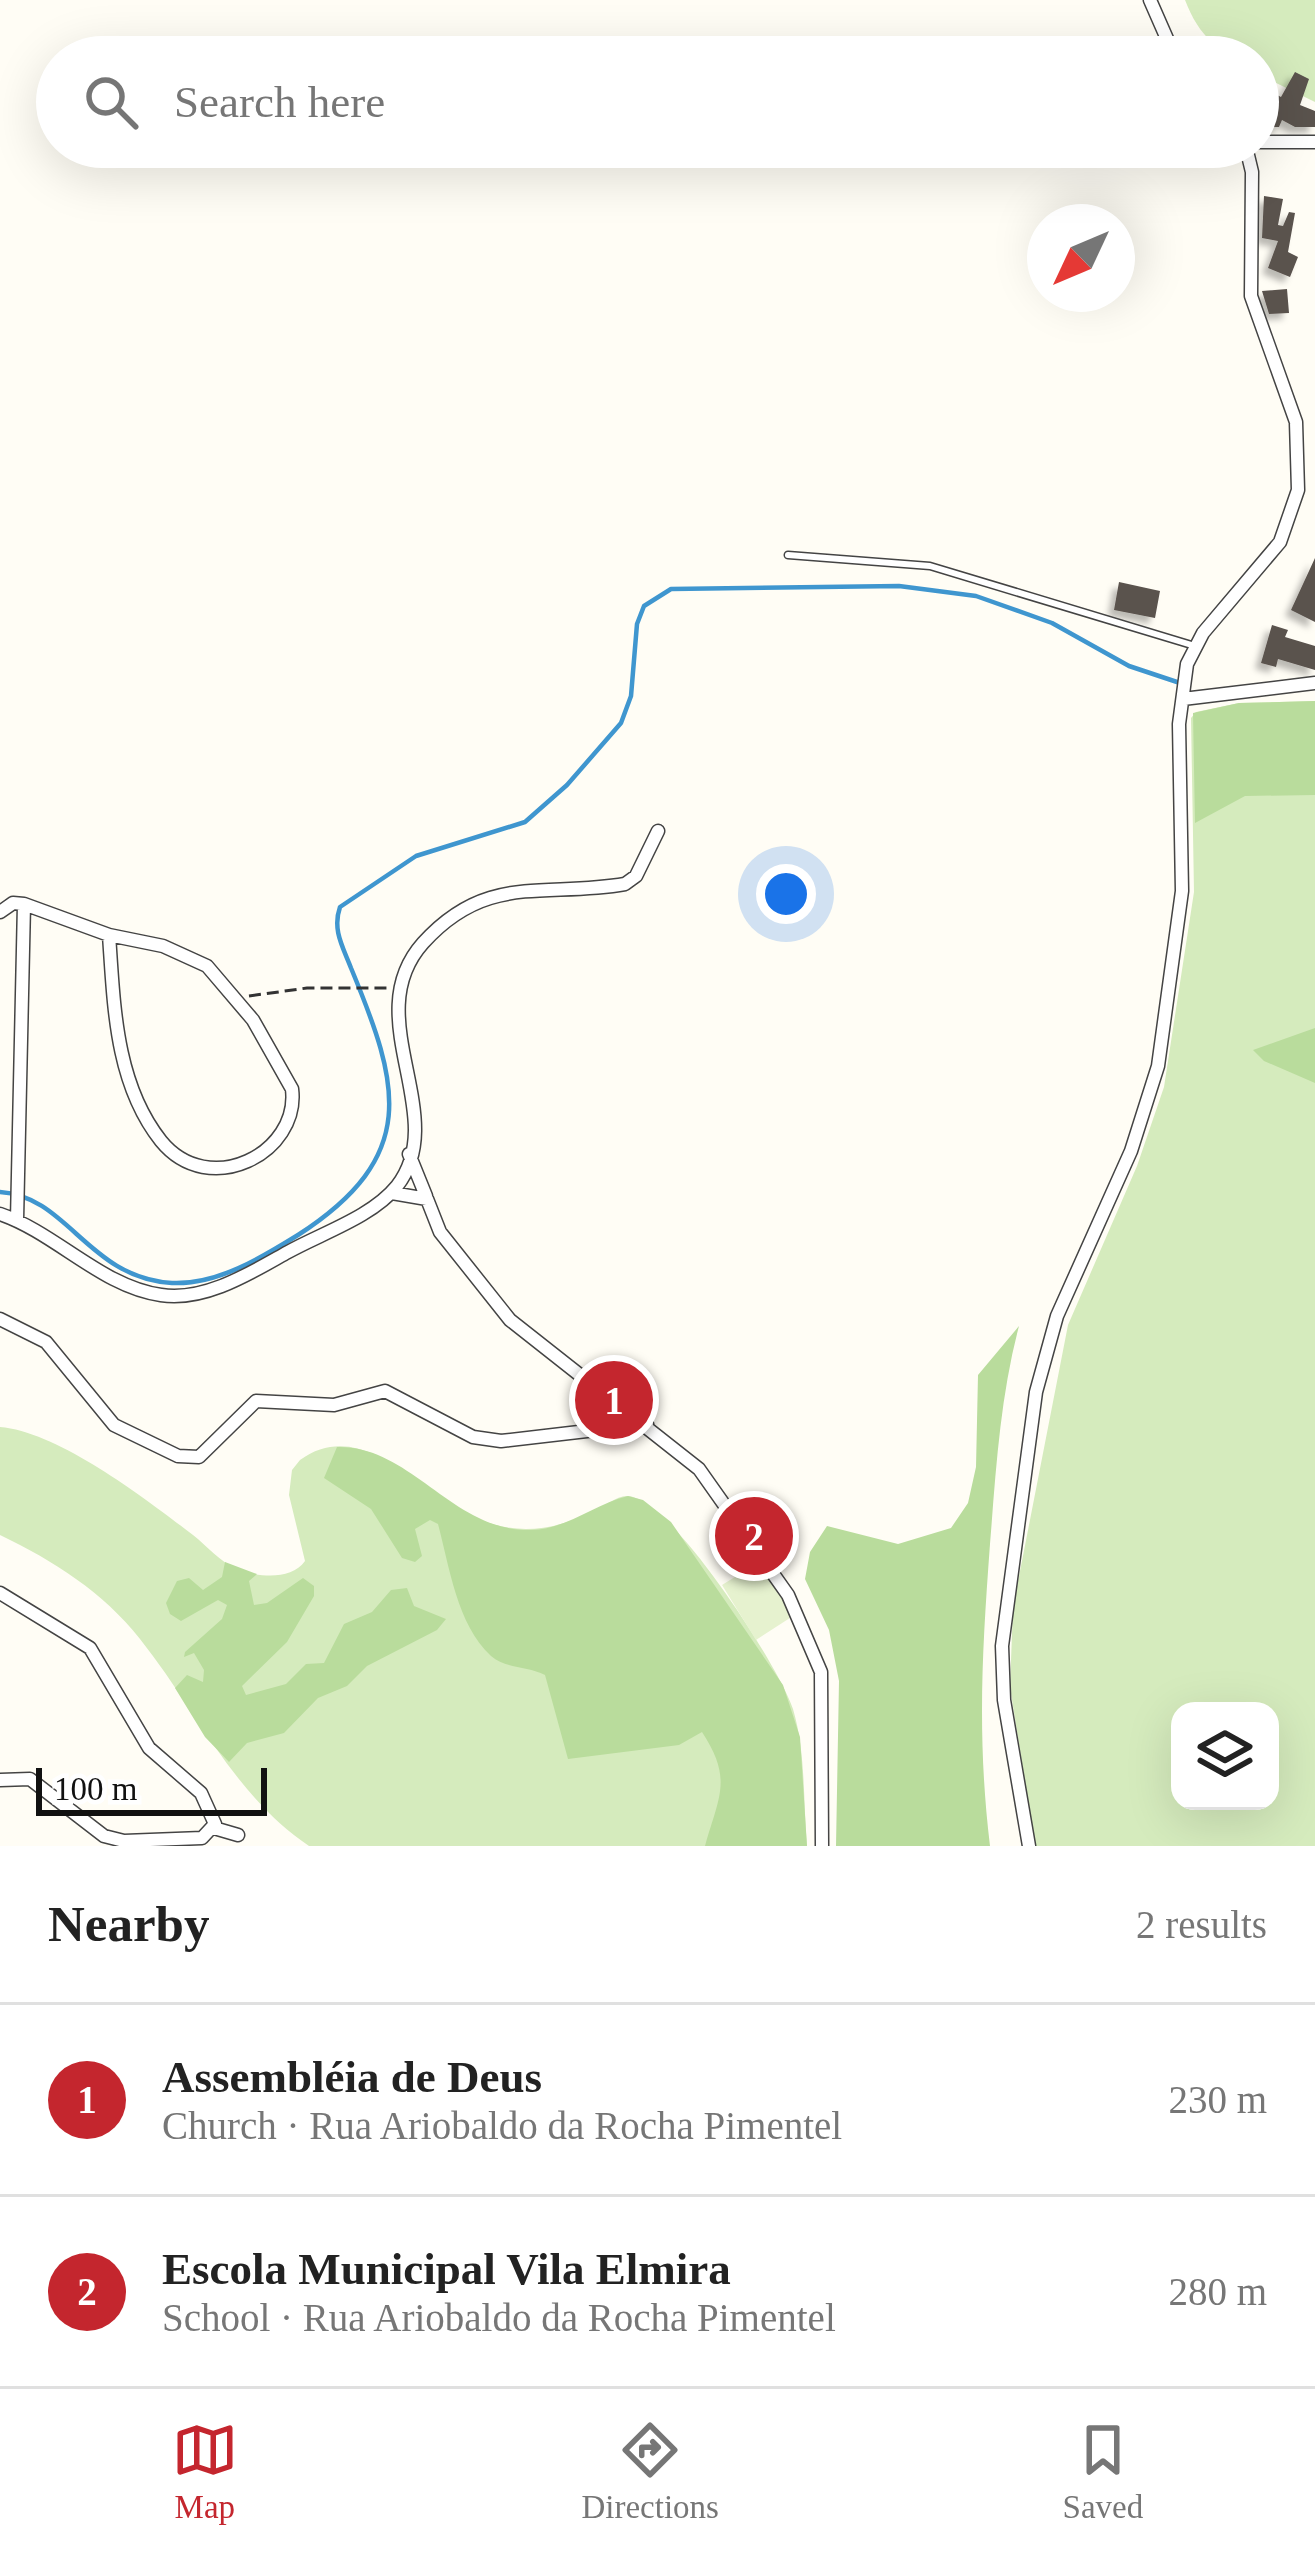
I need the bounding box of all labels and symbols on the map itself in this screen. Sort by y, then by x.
north arrow [1027,204,1135,312]
your location [756,864,816,924]
pin: 1 [575,1355,653,1445]
pin: 2 [715,1491,793,1581]
scale bar [36,1762,267,1815]

